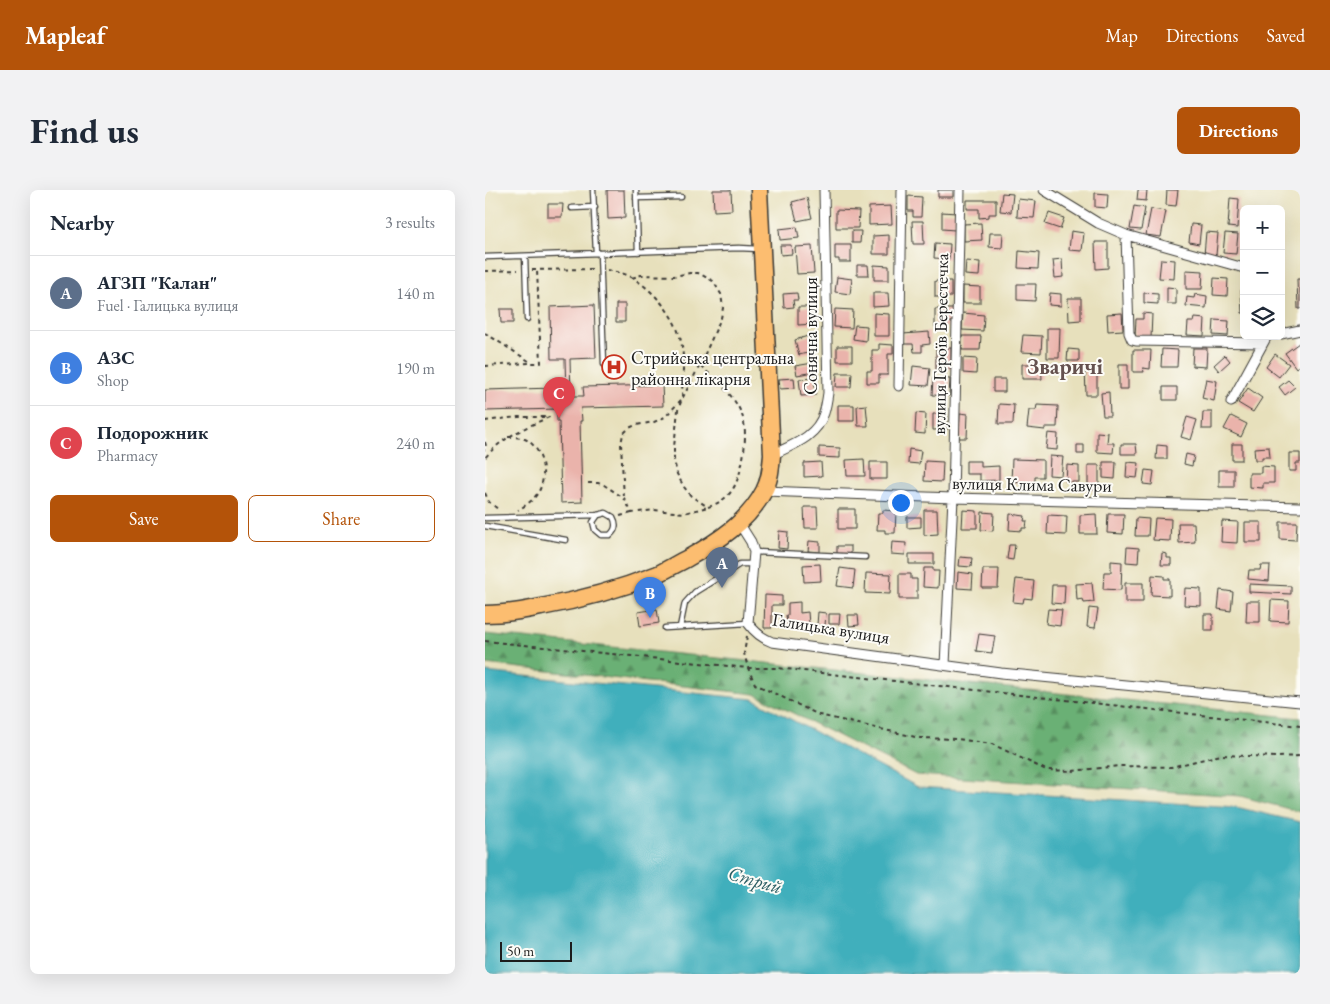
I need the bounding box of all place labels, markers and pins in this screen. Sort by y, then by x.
place label: Стрийська центральна районна лікарня [631,346,795,390]
hospital icon: Стрийська центральна районна лікарня [601,354,627,380]
pin: C [543,377,575,418]
pin: A [706,547,738,588]
pin: B [634,577,666,618]

